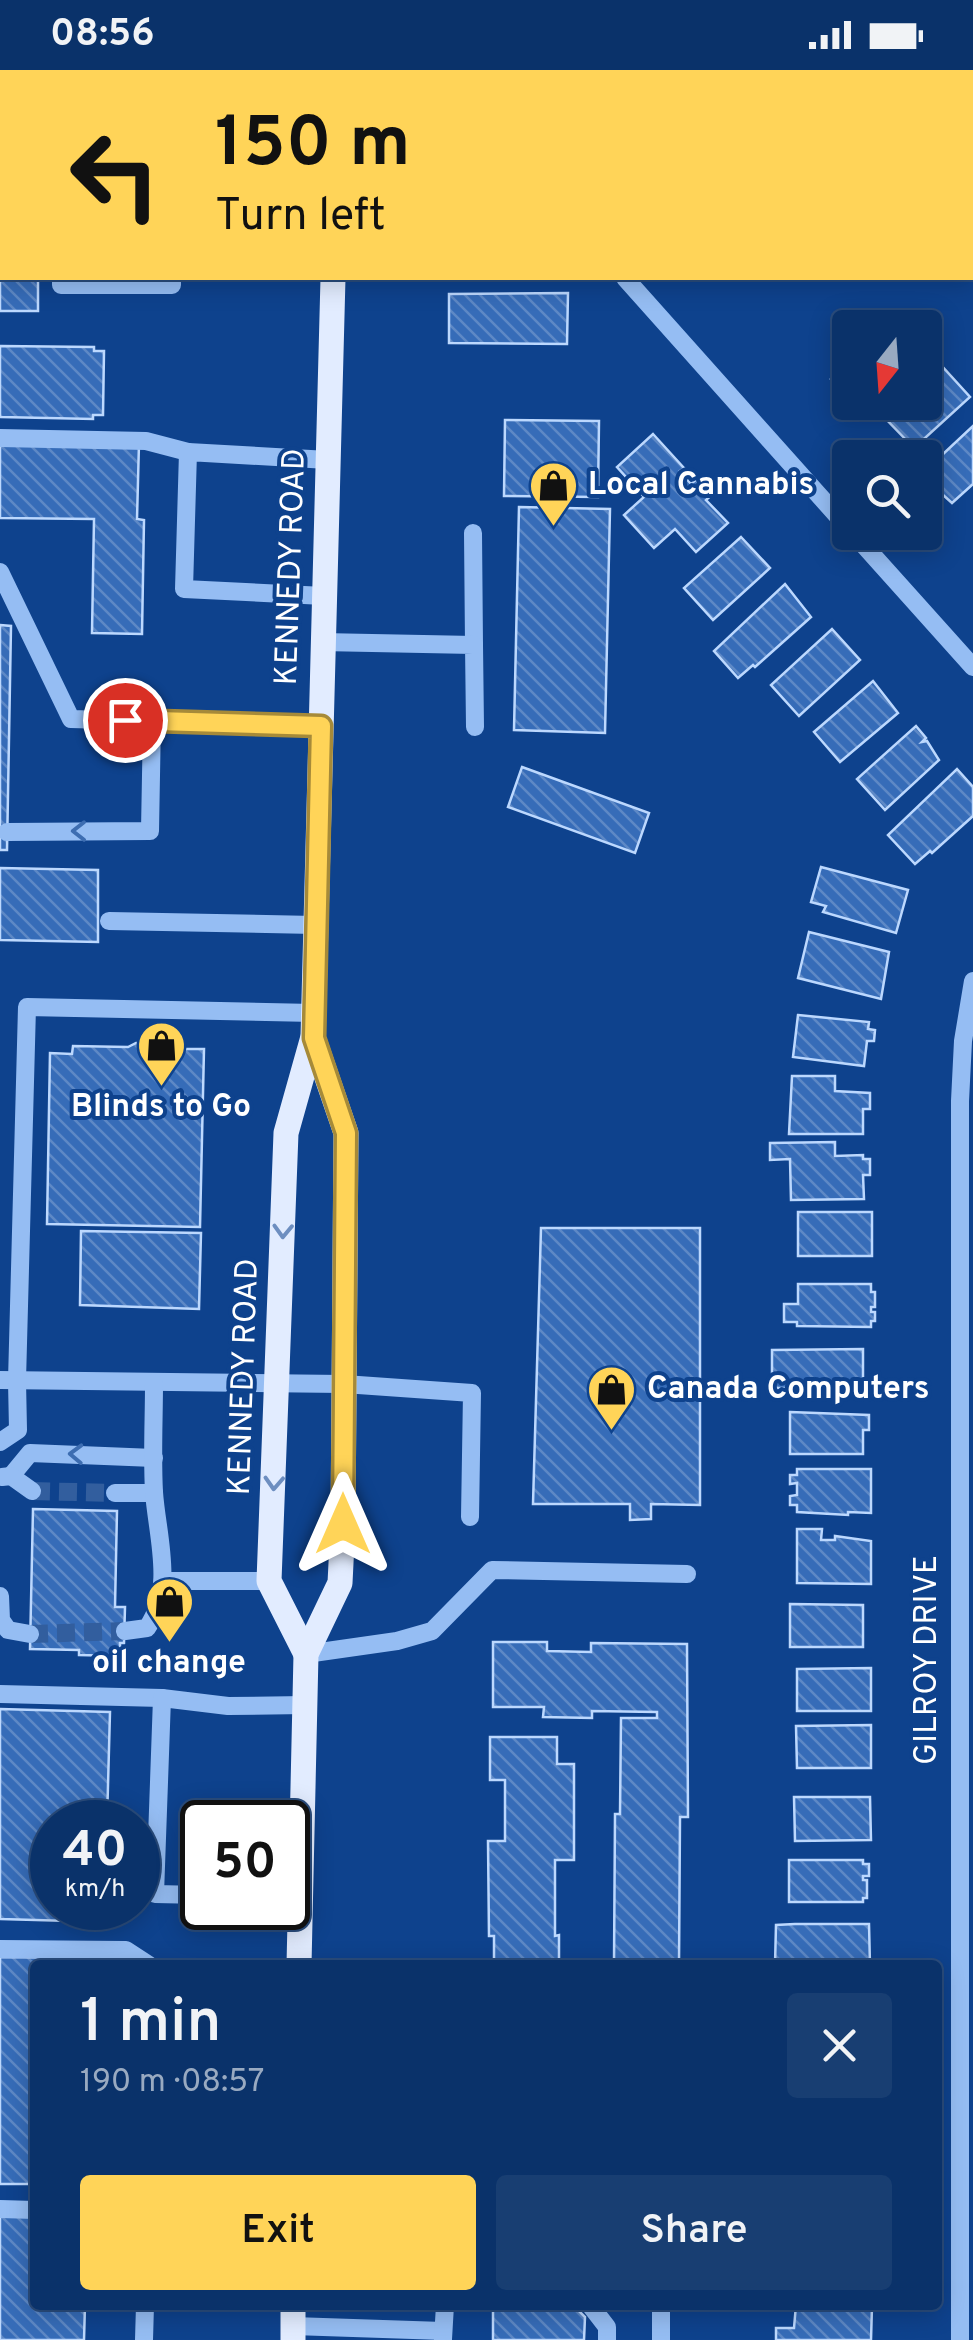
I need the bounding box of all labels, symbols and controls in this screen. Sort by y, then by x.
text: 08:56 [50,11,155,60]
text: 150 m [215,102,410,191]
icon: left [50,110,180,240]
text: Turn left [215,189,386,246]
north arrow [832,310,942,420]
map controls [832,310,942,550]
button: search [832,440,942,550]
street label: KENNEDY ROAD [268,448,316,686]
shop icon: Local Cannabis [527,460,579,528]
place label: Local Cannabis [588,466,814,506]
pin [83,678,168,763]
icon: arrive [98,693,153,748]
one-way arrow [70,820,86,842]
shop icon: Blinds to Go [135,1020,187,1088]
place label: Blinds to Go [71,1088,251,1128]
one-way arrow [272,1223,293,1239]
street label: KENNEDY ROAD [221,1258,269,1496]
shop icon: Canada Computers [586,1364,638,1432]
place label: Canada Computers [647,1370,930,1410]
one-way arrow [68,1444,84,1465]
position arrow [291,1472,395,1576]
one-way arrow [264,1475,285,1491]
street label: GILROY DRIVE [908,1555,948,1765]
shop icon: oil change [143,1576,195,1644]
place label: oil change [92,1644,246,1684]
speed limit sign: 50 [180,1800,310,1930]
text: 40 [62,1821,128,1884]
text: km/h [65,1874,125,1906]
text: 1 min [80,1987,221,2063]
button: close [787,1993,892,2098]
text: 190 m · 08:57 [80,2063,265,2103]
button: Exit [80,2175,476,2290]
button: Share [496,2175,892,2290]

